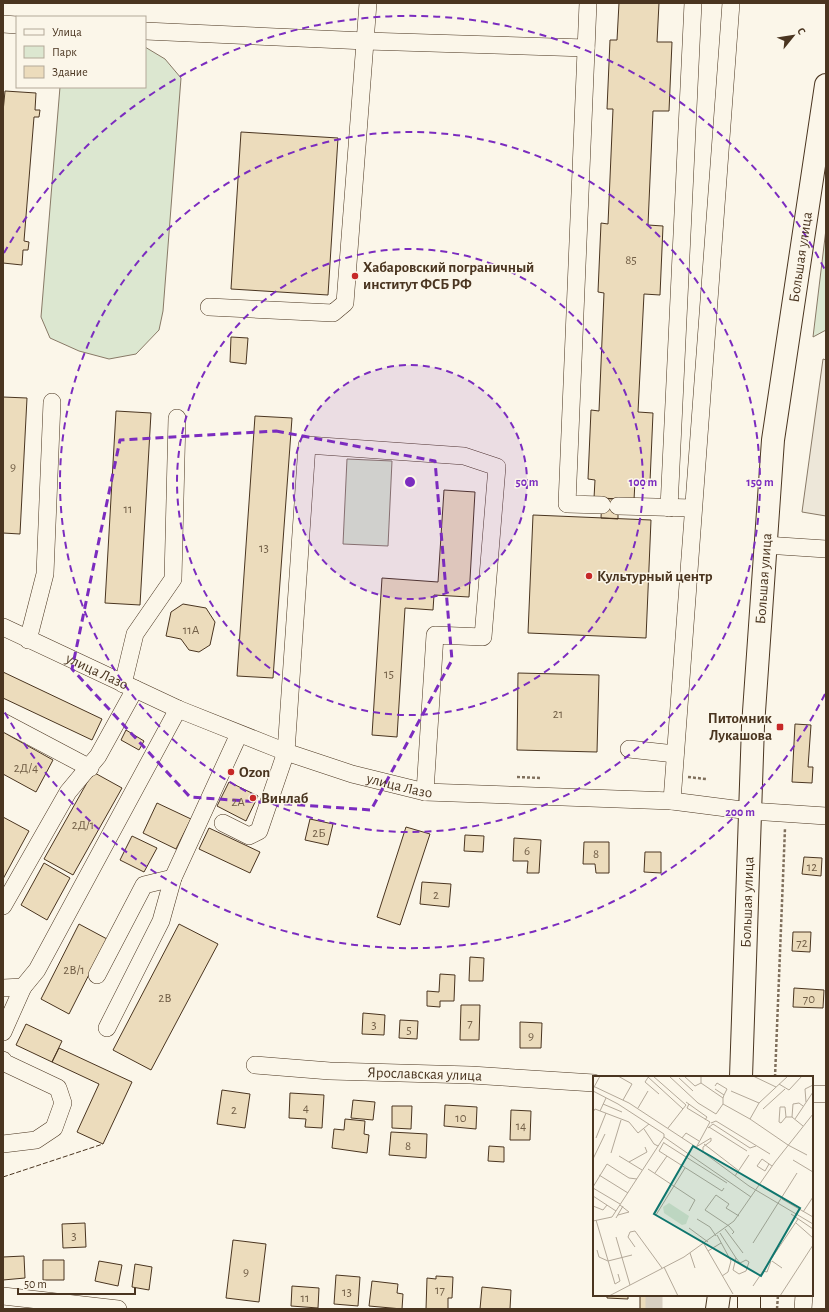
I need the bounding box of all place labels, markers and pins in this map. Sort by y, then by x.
place label: Хабаровский пограничный институт ФСБ РФ [363,260,534,292]
marker: Хабаровский пограничный институт ФСБ РФ [350,271,360,281]
centre of rings [403,475,417,489]
place label: Культурный центр [597,569,713,584]
marker: Культурный центр [584,571,594,581]
place label: Питомник Лукашова [708,711,773,743]
marker: Питомник Лукашова [775,722,785,732]
place label: Ozon [239,765,270,780]
marker: Ozon [226,767,236,777]
place label: Винлаб [261,791,309,806]
marker: Винлаб [248,793,258,803]

